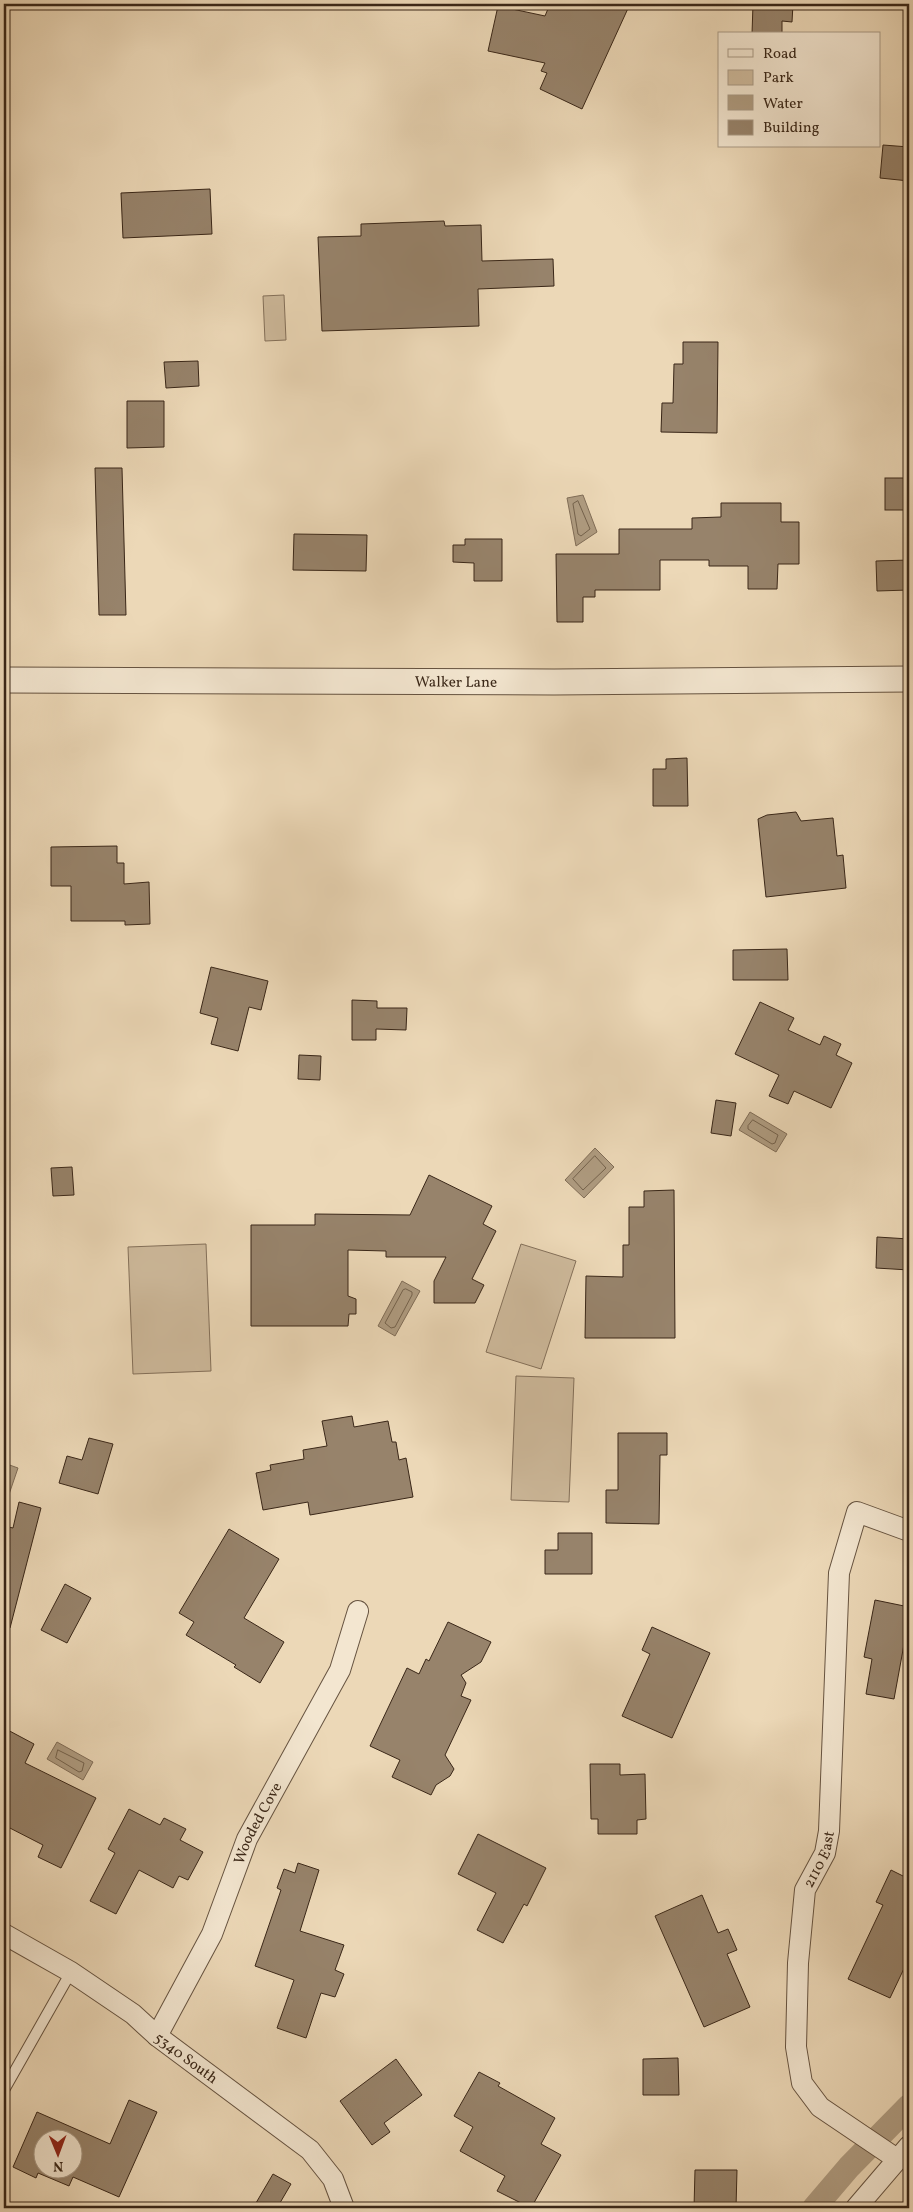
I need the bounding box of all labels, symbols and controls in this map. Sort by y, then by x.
legend [718,32,880,148]
text: Road [763,44,797,65]
text: Park [763,68,794,89]
text: Water [763,94,803,115]
text: Building [763,118,820,139]
street label: Walker Lane [415,672,497,694]
street label: Wooded Cove [230,1779,288,1867]
street label: 2110 East [799,1830,841,1892]
street label: 5340 South [149,2028,222,2090]
north arrow [32,2130,82,2180]
text: N [53,2156,63,2175]

